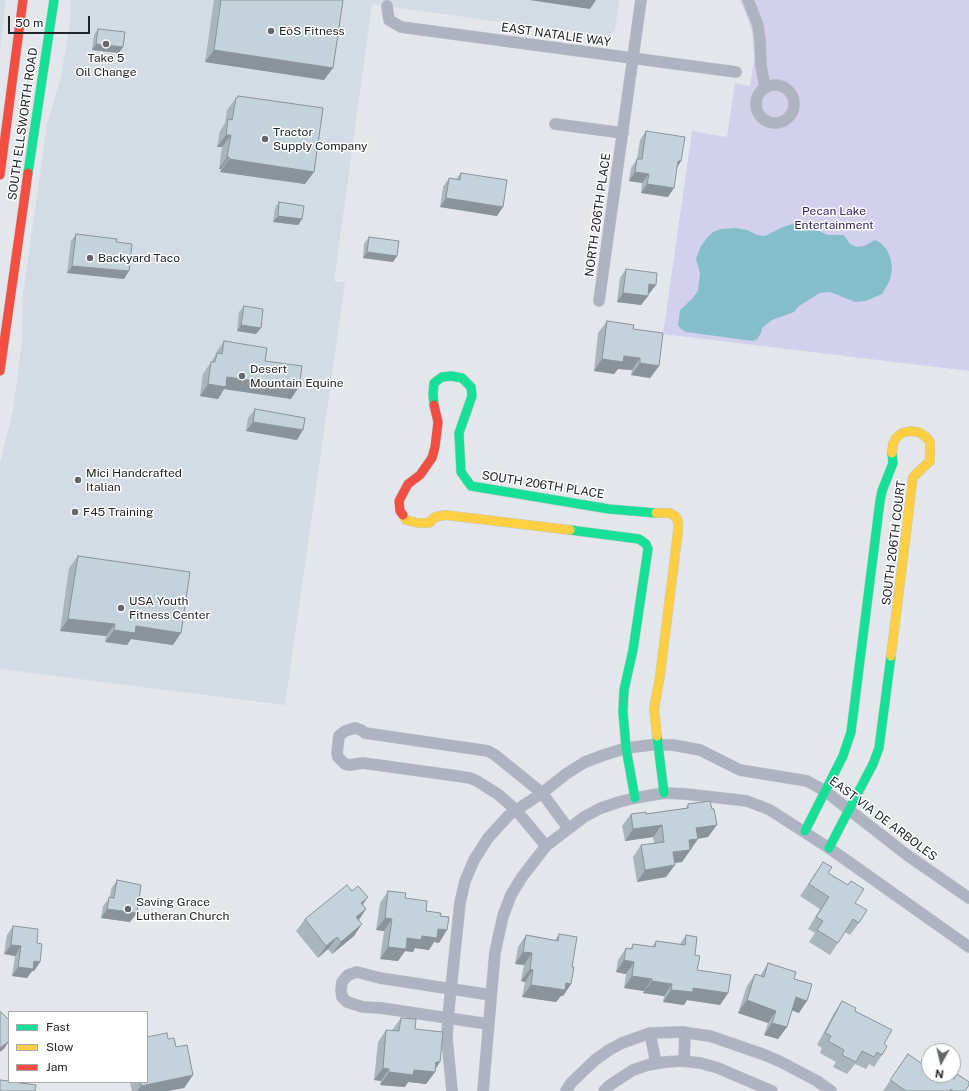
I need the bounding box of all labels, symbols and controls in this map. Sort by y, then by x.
scale bar [10,8,92,34]
text: 50 m [15,16,43,30]
street label: EAST NATALIE WAY [500,20,612,50]
place label: EōS Fitness [279,24,345,38]
marker: EōS Fitness [266,26,276,36]
marker: Take 5 Oil Change [101,39,111,49]
street label: SOUTH ELLSWORTH ROAD [5,47,41,201]
place label: Take 5 Oil Change [75,51,137,79]
place label: Tractor Supply Company [273,125,367,153]
marker: Tractor Supply Company [260,134,270,144]
street label: NORTH 206TH PLACE [582,152,614,278]
park label: Pecan Lake Entertainment [794,204,874,232]
place label: Backyard Taco [98,251,180,265]
marker: Backyard Taco [85,253,95,263]
place label: Desert Mountain Equine [250,362,344,390]
marker: Desert Mountain Equine [237,371,247,381]
place label: Mici Handcrafted Italian [86,466,182,494]
street label: SOUTH 206TH PLACE [481,468,605,502]
marker: Mici Handcrafted Italian [73,475,83,485]
street label: SOUTH 206TH COURT [879,480,909,606]
place label: F45 Training [83,505,153,519]
marker: F45 Training [70,507,80,517]
place label: USA Youth Fitness Center [129,594,210,622]
marker: USA Youth Fitness Center [116,603,126,613]
street label: EAST VIA DE ARBOLES [826,774,940,864]
place label: Saving Grace Lutheran Church [136,895,229,923]
marker: Saving Grace Lutheran Church [123,904,133,914]
legend [8,1011,148,1083]
text: Fast [46,1020,70,1034]
text: Slow [46,1040,73,1054]
north arrow [921,1043,961,1083]
text: Jam [46,1060,68,1074]
text: N [934,1067,945,1080]

